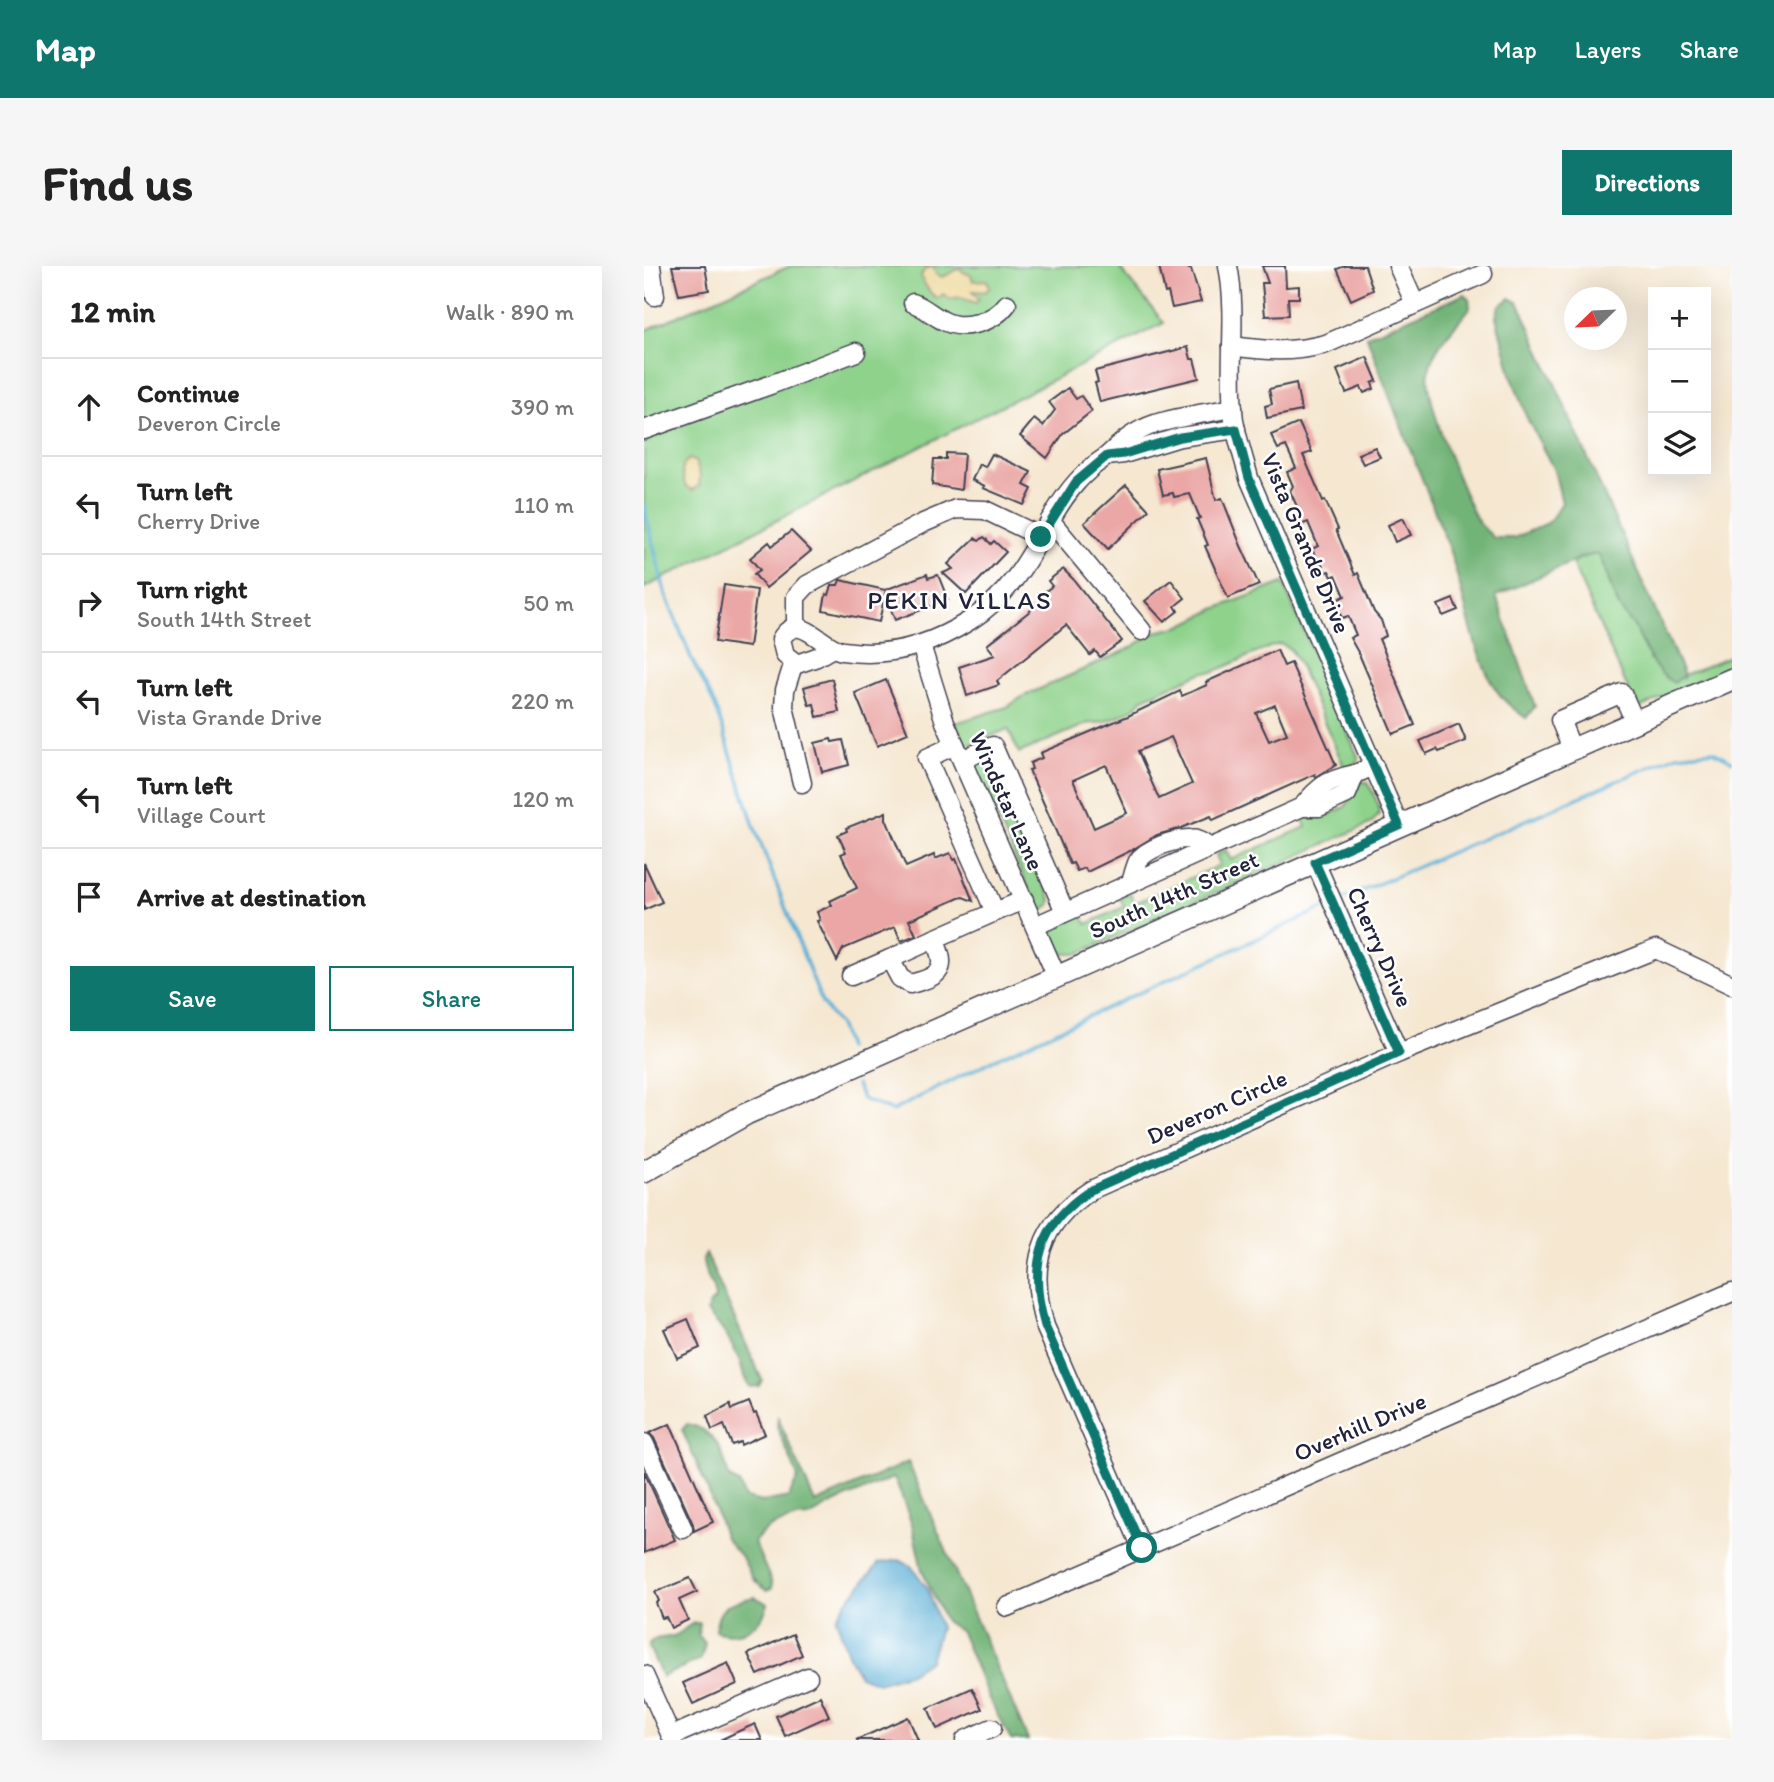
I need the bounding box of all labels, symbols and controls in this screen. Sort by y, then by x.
text: Map [35,30,96,69]
text: Map [1493,35,1537,64]
text: Layers [1575,35,1642,64]
text: Share [1680,35,1739,64]
button: Directions [1562,150,1732,215]
text: Find us [42,153,193,212]
north arrow [1564,287,1627,350]
map controls [1648,287,1711,476]
button: + [1648,287,1711,350]
text: 12 min [70,293,155,330]
text: Walk · 890 m [446,298,574,326]
button: − [1648,350,1711,413]
text: Continue [137,377,240,409]
icon: ahead [70,388,108,426]
text: 390 m [511,393,574,421]
text: Deveron Circle [137,409,281,437]
button: layers [1648,413,1711,476]
street label: Vista Grande Drive [1255,448,1358,637]
text: Turn left [137,475,233,507]
icon: left [70,486,108,524]
text: 110 m [514,491,574,519]
text: Cherry Drive [137,507,260,535]
route end [1025,521,1056,552]
text: Turn right [137,573,248,605]
icon: right [70,584,108,622]
district label: PEKIN VILLAS [867,584,1053,616]
text: 50 m [523,589,574,617]
text: South 14th Street [137,605,312,633]
text: Turn left [137,671,233,703]
icon: left [70,682,108,720]
text: 220 m [511,687,574,715]
text: Vista Grande Drive [137,703,322,731]
street label: Windstar Lane [964,727,1051,875]
text: Turn left [137,769,233,801]
icon: left [70,780,108,818]
text: 120 m [513,785,574,813]
text: Village Court [137,801,266,829]
street label: South 14th Street [1085,844,1263,945]
icon: arrive [70,878,108,916]
text: Arrive at destination [137,881,366,913]
street label: Cherry Drive [1341,882,1420,1011]
button: Save [70,966,315,1031]
button: Share [329,966,574,1031]
street label: Deveron Circle [1142,1063,1291,1150]
street label: Overhill Drive [1289,1386,1430,1467]
route start [1126,1532,1157,1563]

